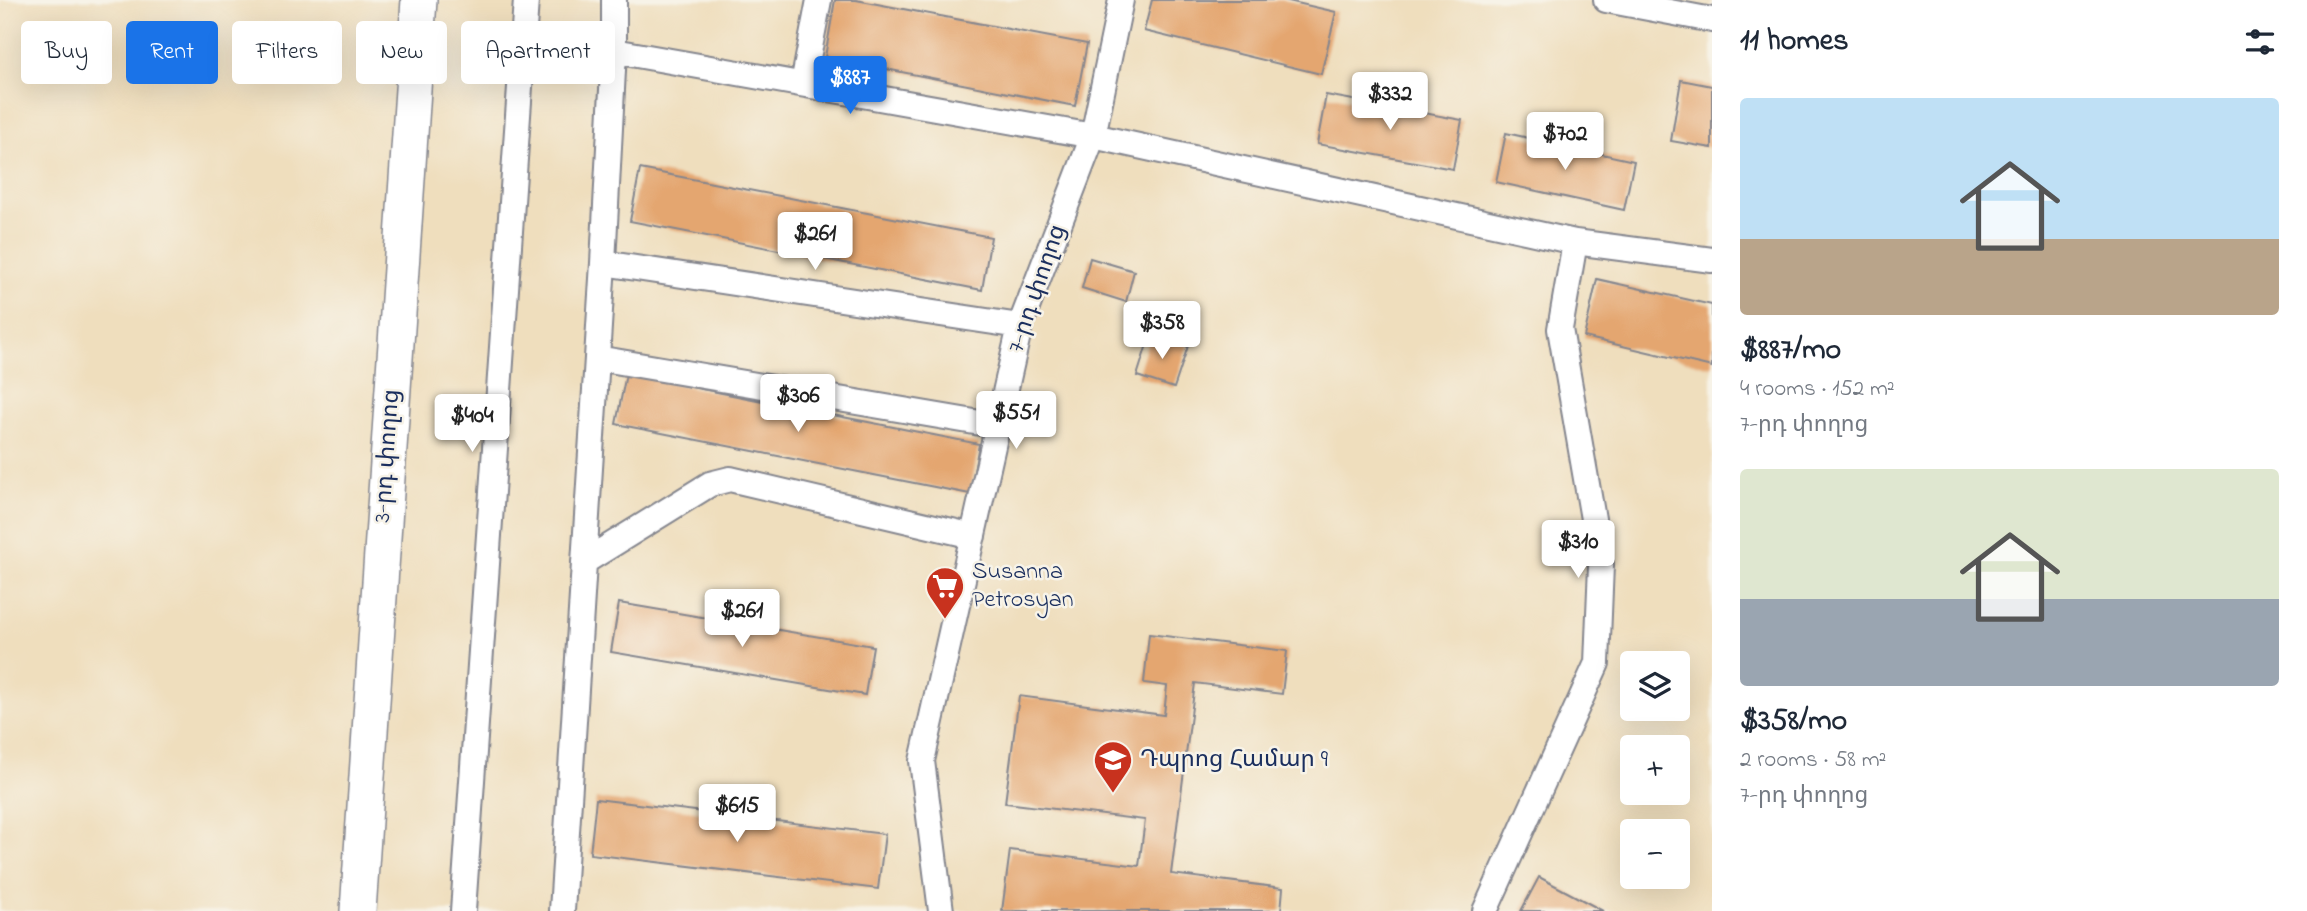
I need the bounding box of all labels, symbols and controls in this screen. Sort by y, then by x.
text: 11 homes [1740,20,1848,64]
chip: Buy [21,21,112,84]
chip: Rent [126,21,218,84]
chip: Filters [232,21,342,84]
chip: New [356,21,447,84]
chip: Apartment [461,21,615,84]
icon: filters [2241,23,2279,61]
pin: $887 [809,57,891,116]
text: $887 [830,62,870,95]
pin: $332 [1349,72,1431,132]
text: $332 [1368,78,1412,111]
pin: $702 [1524,113,1606,172]
text: $702 [1543,118,1587,151]
icon: home [1947,143,2073,269]
pin: $261 [774,212,856,272]
text: $261 [794,218,836,251]
street label: 7-րդ փողոց [1000,220,1076,358]
pin: $358 [1121,302,1203,361]
text: $358 [1139,307,1185,340]
text: $887/mo [1740,329,1841,373]
text: 4 rooms · 152 m² [1740,373,1895,406]
pin: $306 [757,374,839,434]
text: $306 [776,380,820,413]
street label: 3-րդ փողոց [366,388,410,524]
pin: $551 [975,392,1057,451]
pin: $404 [431,394,513,454]
text: $551 [992,397,1040,430]
text: $404 [451,400,493,433]
text: 7-րդ փողոց [1740,409,1868,442]
icon: home [1947,514,2073,640]
pin: $310 [1537,520,1619,580]
text: $310 [1558,526,1598,559]
place label: Susanna Petrosyan [972,555,1074,619]
supermarket icon: Susanna Petrosyan [924,565,966,620]
pin: $261 [701,590,783,649]
text: $261 [721,595,763,628]
map controls [1620,651,1690,889]
button: layers [1620,651,1690,721]
text: $358/mo [1740,700,1847,744]
button: + [1620,735,1690,805]
school or university icon: Դպրոց Համար 9 [1092,739,1134,794]
place label: Դպրոց Համար 9 [1140,743,1329,778]
text: 2 rooms · 58 m² [1740,744,1886,777]
text: 7-րդ փողոց [1740,780,1868,813]
pin: $615 [696,784,778,844]
text: $615 [715,790,759,823]
button: − [1620,819,1690,889]

